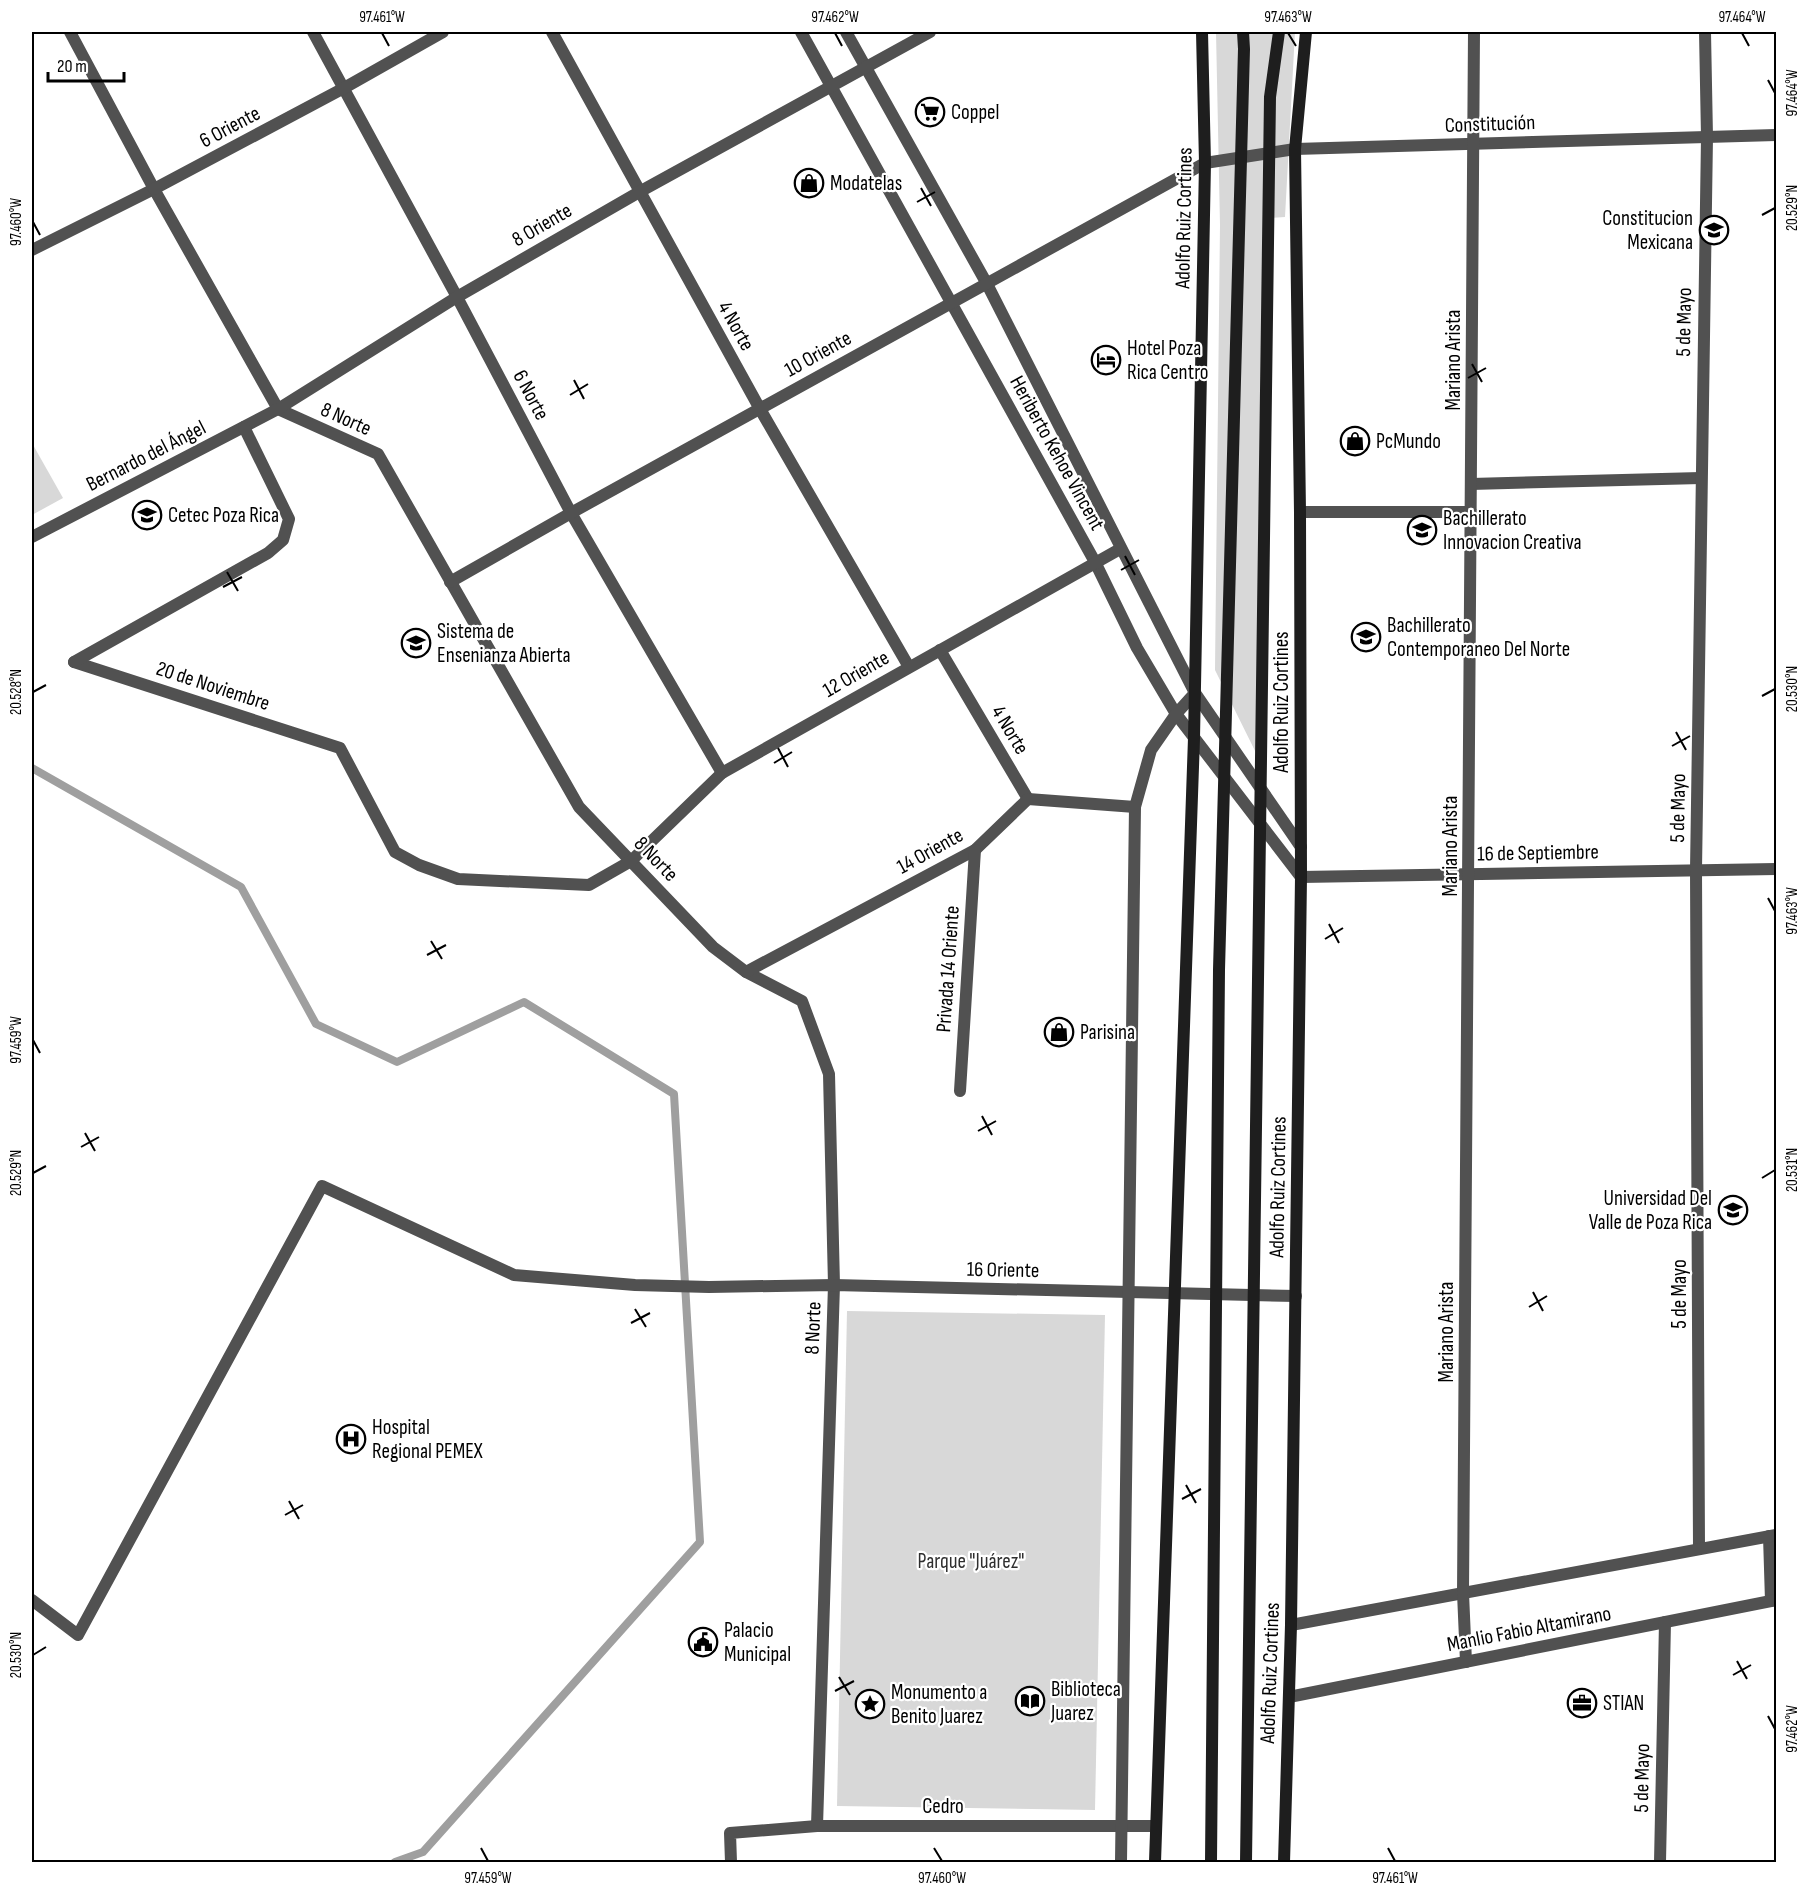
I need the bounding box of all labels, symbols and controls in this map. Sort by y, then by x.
text: 97.461°W [359,8,405,27]
text: 97.462°W [811,8,859,27]
text: 97.463°W [1264,8,1312,27]
text: 97.464°W [1718,8,1766,27]
scale bar [48,45,124,83]
text: 20 m [57,56,87,77]
text: 97.464°W [1783,69,1802,117]
supermarket icon: Coppel [914,96,946,128]
place label: Coppel [951,100,999,125]
street label: 6 Oriente [195,101,265,153]
street label: Constitución [1444,110,1536,138]
street label: Adolfo Ruiz Cortines [1170,147,1198,290]
shop icon: Modatelas [793,167,825,199]
place label: Modatelas [830,171,902,196]
text: 20.529°N [1783,185,1802,231]
text: 97.460°W [7,198,26,246]
street label: 8 Oriente [508,198,576,252]
place label: Constitucion Mexicana [1602,206,1693,255]
school or university icon: Constitucion Mexicana [1698,214,1730,246]
street label: 5 de Mayo [1671,287,1697,357]
street label: 4 Norte [712,297,760,355]
street label: Mariano Arista [1441,310,1466,410]
street label: 10 Oriente [780,325,856,383]
place label: Hotel Poza Rica Centro [1127,336,1209,385]
hotel icon: Hotel Poza Rica Centro [1090,344,1122,376]
street label: 6 Norte [508,366,554,424]
street label: Heriberto Kehoe Vincent [1004,372,1110,534]
street label: 8 Norte [317,397,375,441]
street label: Bernardo del Ángel [82,415,210,497]
shop icon: PcMundo [1339,425,1371,457]
place label: PcMundo [1376,429,1441,454]
school or university icon: Cetec Poza Rica [131,499,163,531]
place label: Cetec Poza Rica [168,503,279,528]
place label: Bachillerato Innovacion Creativa [1443,506,1582,555]
school or university icon: Bachillerato Innovacion Creativa [1406,514,1438,546]
place label: Bachillerato Contemporaneo Del Norte [1387,613,1570,662]
place label: Sistema de Ensenianza Abierta [437,619,571,668]
school or university icon: Bachillerato Contemporaneo Del Norte [1350,621,1382,653]
school or university icon: Sistema de Ensenianza Abierta [400,627,432,659]
street label: Adolfo Ruiz Cortines [1269,631,1294,774]
street label: 12 Oriente [819,645,893,703]
street label: 20 de Noviembre [153,656,273,716]
text: 20.530°N [1783,666,1802,712]
text: 20.528°N [7,669,26,715]
street label: 4 Norte [986,701,1034,759]
street label: 5 de Mayo [1665,773,1691,843]
street label: Mariano Arista [1438,796,1463,896]
street label: 14 Oriente [892,823,968,879]
street label: 8 Norte [629,831,683,887]
street label: 16 de Septiembre [1477,839,1599,867]
text: 97.463°W [1783,887,1802,935]
street label: Privada 14 Oriente [931,905,965,1033]
text: 97.459°W [7,1016,26,1064]
shop icon: Parisina [1043,1016,1075,1048]
place label: Parisina [1080,1020,1135,1045]
street label: Adolfo Ruiz Cortines [1264,1116,1292,1259]
text: 20.531°N [1783,1148,1802,1192]
text: 20.529°N [7,1150,26,1196]
place label: Universidad Del Valle de Poza Rica [1589,1186,1712,1235]
school or university icon: Universidad Del Valle de Poza Rica [1717,1194,1749,1226]
street label: 16 Oriente [967,1257,1039,1283]
street label: 5 de Mayo [1667,1259,1692,1329]
street label: Mariano Arista [1434,1282,1459,1382]
street label: 8 Norte [800,1301,826,1355]
place label: Hospital Regional PEMEX [372,1415,483,1464]
hospital icon: Hospital Regional PEMEX [335,1423,367,1455]
park label: Parque "Juárez" [918,1549,1024,1574]
street label: Manlio Fabio Altamirano [1445,1601,1613,1657]
street label: Adolfo Ruiz Cortines [1255,1602,1285,1745]
place label: Palacio Municipal [724,1618,791,1667]
public building icon: Palacio Municipal [687,1626,719,1658]
text: 20.530°N [7,1632,26,1678]
place label: Biblioteca Juarez [1050,1677,1121,1726]
place label: Monumento a Benito Juarez [891,1680,987,1729]
library icon: Biblioteca Juarez [1014,1685,1046,1717]
office icon: STIAN [1566,1687,1598,1719]
place icon: Monumento a Benito Juarez [854,1688,886,1720]
place label: STIAN [1603,1691,1644,1716]
text: 97.462°W [1783,1705,1802,1753]
street label: 5 de Mayo [1629,1743,1655,1813]
street label: Cedro [922,1794,964,1819]
text: 97.459°W [464,1869,512,1888]
text: 97.460°W [918,1869,966,1888]
text: 97.461°W [1372,1869,1418,1888]

